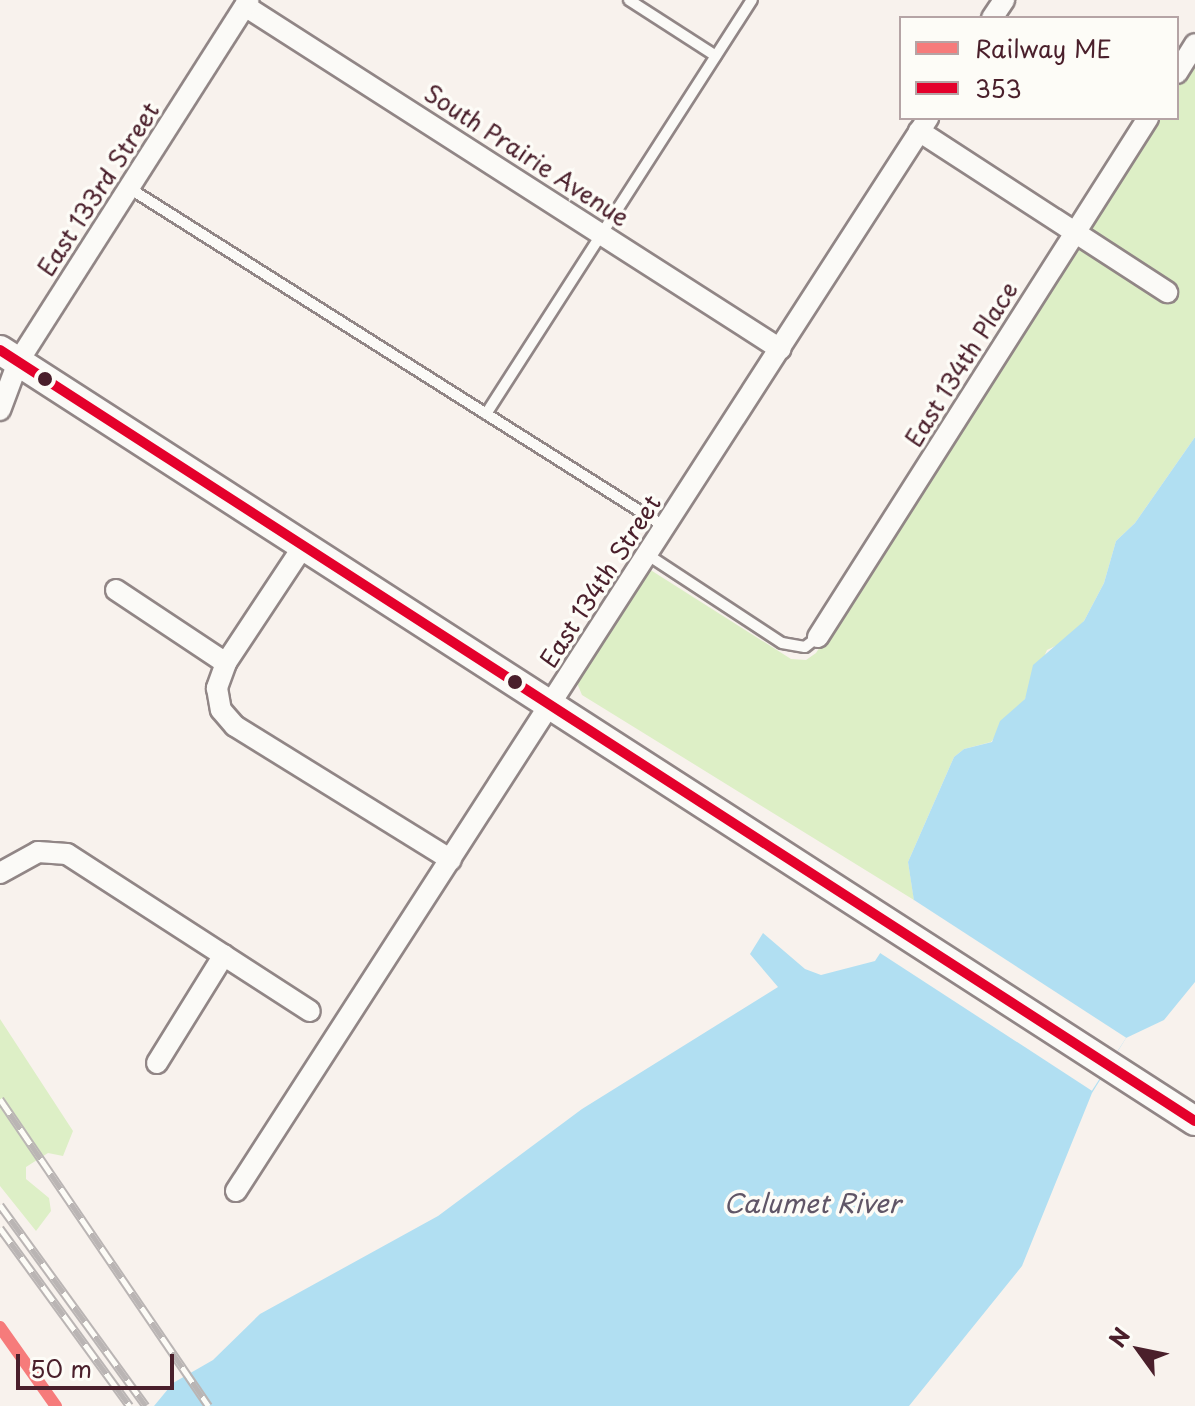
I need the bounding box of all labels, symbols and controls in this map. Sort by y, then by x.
legend [899,16,1179,120]
text: Railway ME [975,30,1112,66]
text: 353 [975,70,1022,106]
street label: South Prairie Avenue [418,77,636,233]
street label: East 133rd Street [31,96,165,282]
street label: East 134th Place [898,275,1024,453]
unlabelled marker [37,371,53,387]
street label: East 134th Street [533,489,667,673]
unlabelled marker [507,674,523,690]
water label: Calumet River [723,1187,901,1219]
north arrow [1099,1310,1179,1390]
text: N [1100,1320,1137,1353]
scale bar [20,1338,178,1388]
text: 50 m [30,1350,92,1386]

